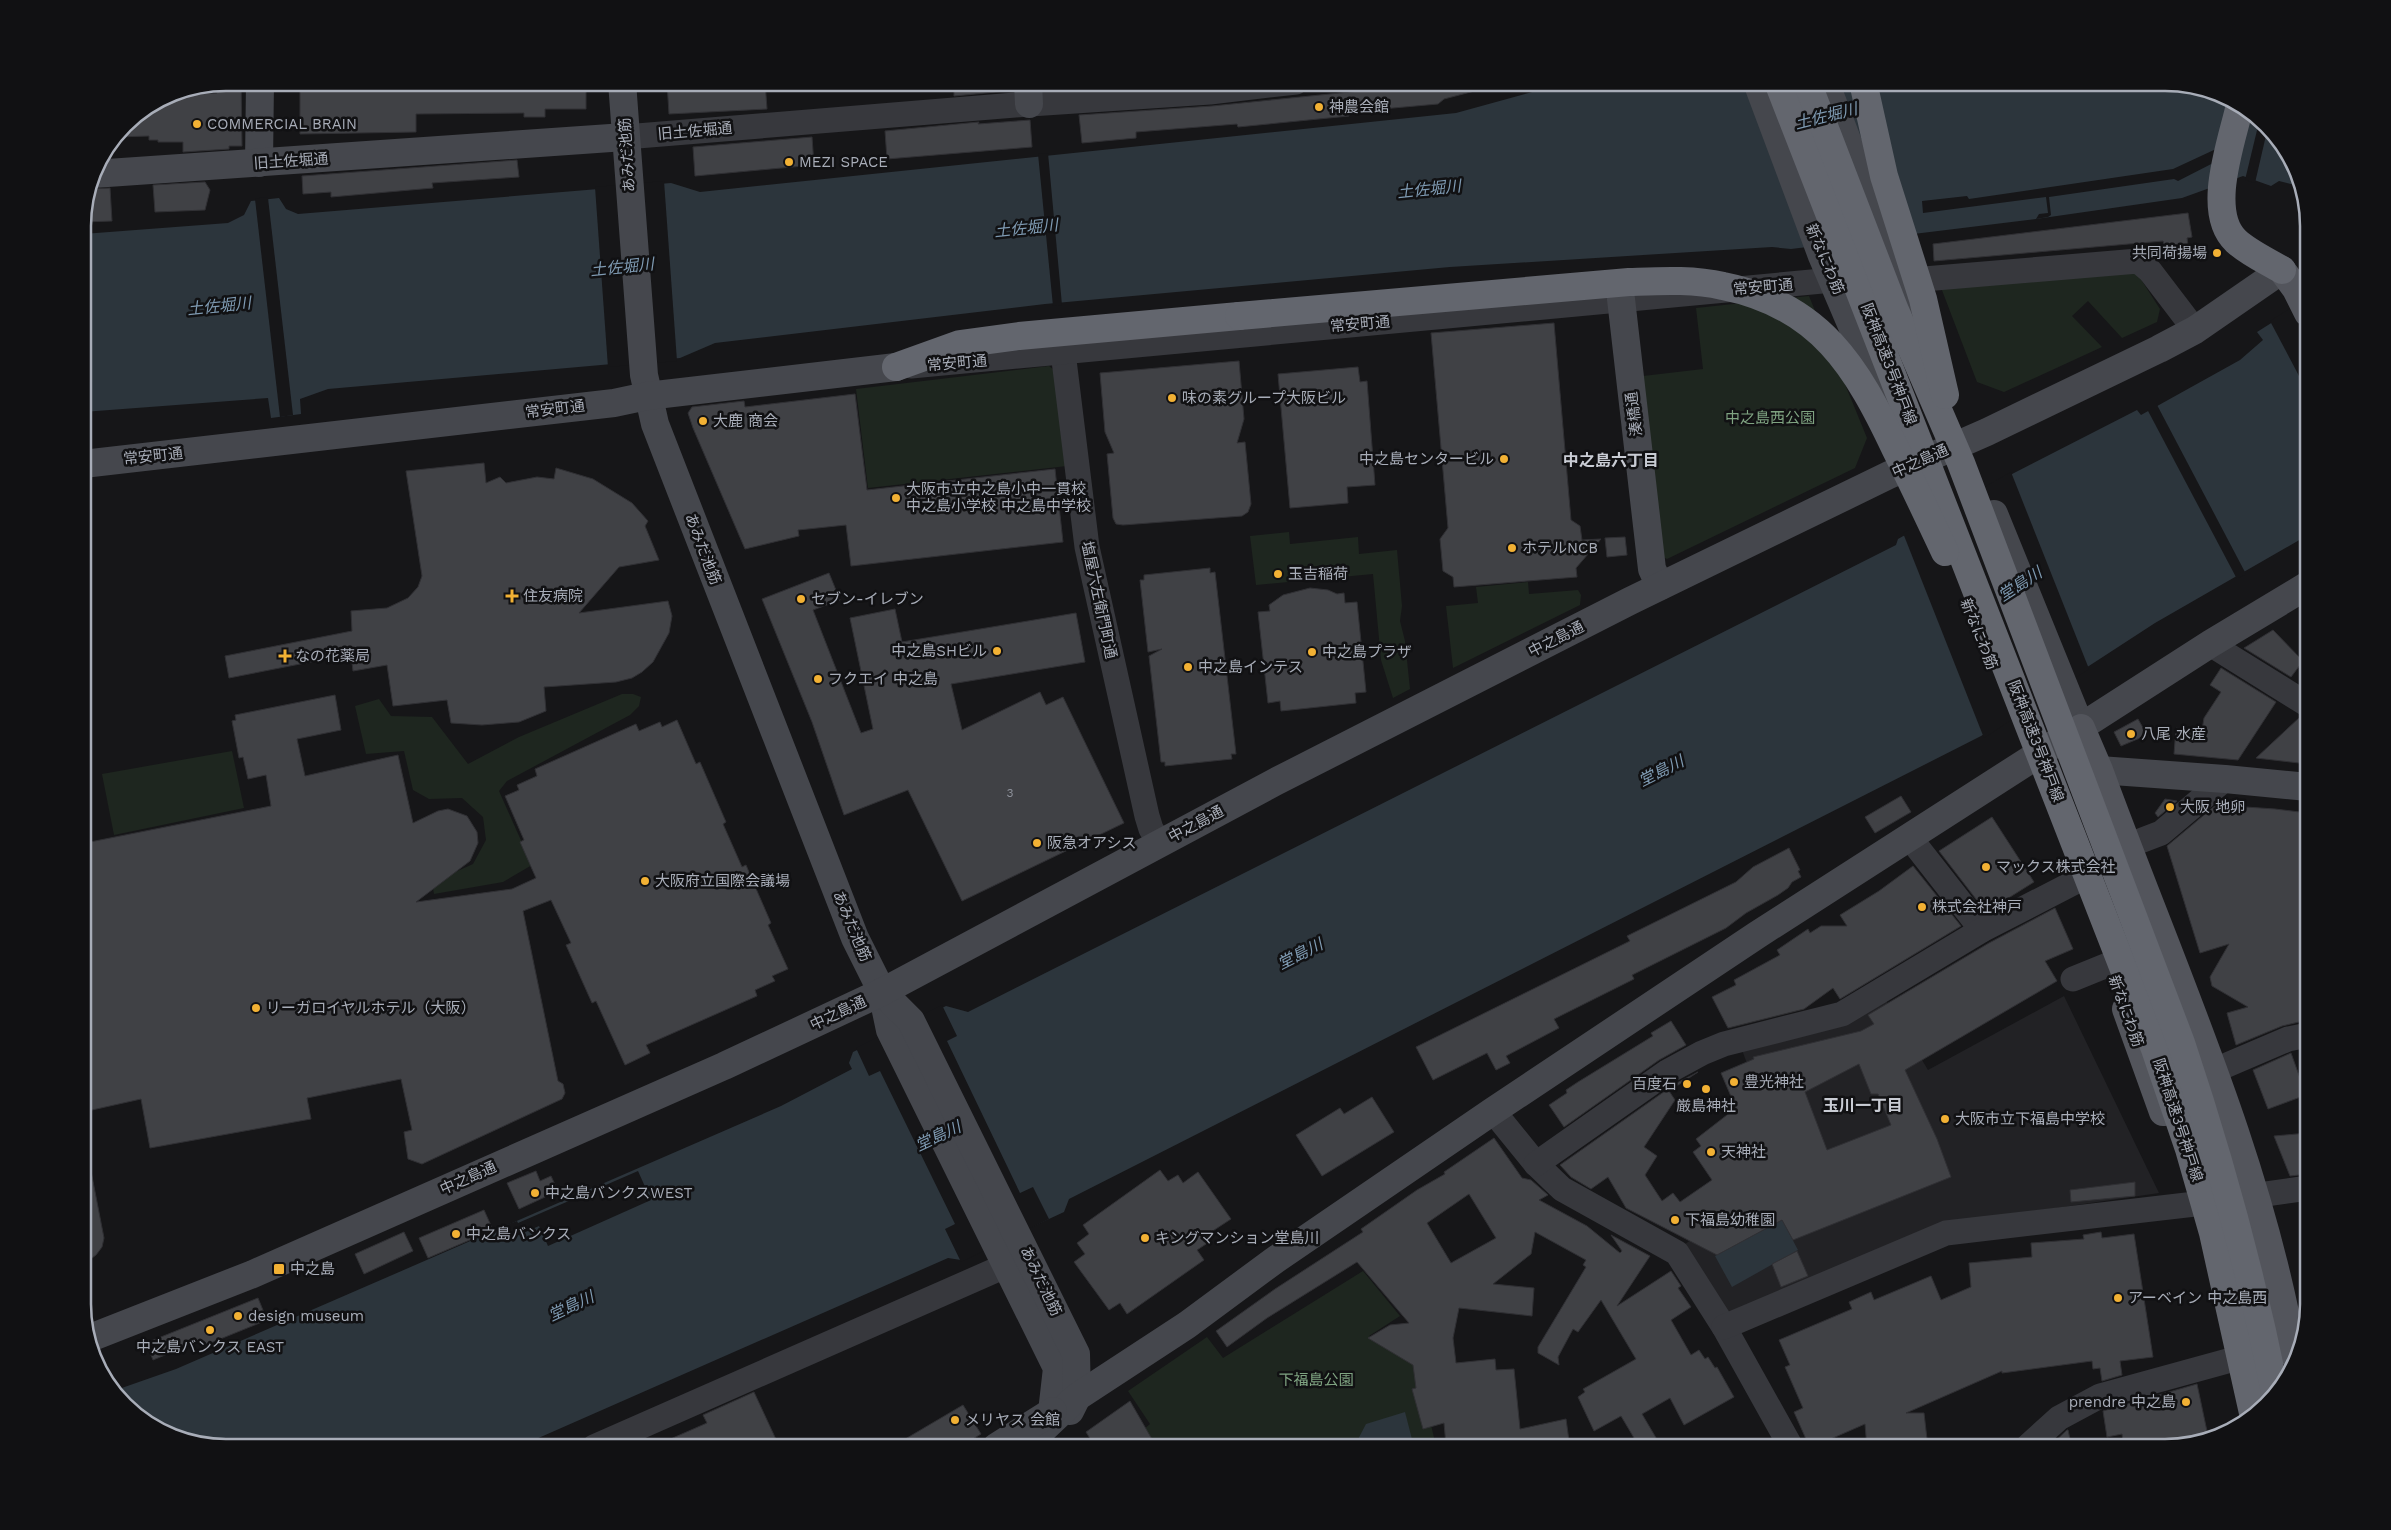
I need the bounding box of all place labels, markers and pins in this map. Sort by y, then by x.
place label: 神農会館 [1329,98,1389,116]
marker: 神農会館 [1313,101,1325,113]
place label: COMMERCIAL BRAIN [207,115,357,133]
marker: COMMERCIAL BRAIN [191,118,203,130]
place label: MEZI SPACE [799,153,888,171]
marker: MEZI SPACE [783,156,795,168]
place label: 共同荷揚場 [2132,244,2207,262]
marker: 共同荷揚場 [2211,247,2223,259]
place label: 味の素グループ大阪ビル [1182,389,1346,407]
marker: 味の素グループ大阪ビル [1166,392,1178,404]
place label: 大鹿 商会 [713,412,778,430]
marker: 大鹿 商会 [697,415,709,427]
place label: 中之島センタービル [1359,450,1494,468]
marker: 中之島センタービル [1498,453,1510,465]
place label: 大阪市立中之島小中一貫校 中之島小学校 中之島中学校 [906,480,1091,515]
marker: 大阪市立中之島小中一貫校 中之島小学校 中之島中学校 [890,492,902,504]
place label: ホテルNCB [1522,539,1598,557]
marker: ホテルNCB [1506,542,1518,554]
place label: 玉吉稲荷 [1288,565,1348,583]
marker: 玉吉稲荷 [1272,568,1284,580]
place label: 住友病院 [523,587,583,605]
marker: 住友病院 [505,589,519,603]
place label: セブン-イレブン [811,590,924,608]
marker: セブン-イレブン [795,593,807,605]
place label: 中之島SHビル [891,642,987,660]
place label: 中之島プラザ [1322,643,1412,661]
marker: 中之島SHビル [991,645,1003,657]
marker: 中之島プラザ [1306,646,1318,658]
place label: なの花薬局 [295,647,370,665]
marker: なの花薬局 [279,650,291,662]
place label: 中之島インテス [1198,658,1303,676]
marker: 中之島インテス [1182,661,1194,673]
place label: フクエイ 中之島 [828,670,938,688]
marker: フクエイ 中之島 [812,673,824,685]
place label: 八尾 水産 [2141,725,2206,743]
marker: 八尾 水産 [2125,728,2137,740]
place label: 大阪 地卵 [2180,798,2245,816]
marker: 大阪 地卵 [2164,801,2176,813]
place label: 阪急オアシス [1047,834,1136,852]
marker: 阪急オアシス [1031,837,1043,849]
place label: マックス株式会社 [1996,858,2116,876]
marker: マックス株式会社 [1980,861,1992,873]
place label: 大阪府立国際会議場 [655,872,790,890]
marker: 大阪府立国際会議場 [639,875,651,887]
place label: 株式会社神戸 [1932,898,2022,916]
marker: 株式会社神戸 [1916,901,1928,913]
place label: リーガロイヤルホテル（大阪） [266,999,476,1017]
marker: リーガロイヤルホテル（大阪） [250,1002,262,1014]
place label: 豊光神社 [1744,1073,1804,1091]
place label: 百度石 [1632,1075,1677,1093]
marker: 豊光神社 [1728,1076,1740,1088]
marker: 百度石 [1681,1078,1693,1090]
marker: 厳島神社 [1700,1083,1712,1095]
place label: 厳島神社 [1676,1097,1736,1115]
place label: 大阪市立下福島中学校 [1955,1110,2105,1128]
marker: 大阪市立下福島中学校 [1939,1113,1951,1125]
place label: 天神社 [1721,1143,1766,1161]
marker: 天神社 [1705,1146,1717,1158]
place label: 中之島バンクスWEST [545,1184,693,1202]
marker: 中之島バンクスWEST [529,1187,541,1199]
place label: 下福島幼稚園 [1685,1211,1775,1229]
marker: 下福島幼稚園 [1669,1214,1681,1226]
place label: 中之島バンクス [466,1225,571,1243]
marker: 中之島バンクス [450,1228,462,1240]
place label: キングマンション堂島川 [1155,1229,1320,1247]
marker: キングマンション堂島川 [1139,1232,1151,1244]
place label: 中之島 [290,1260,335,1278]
marker: 中之島 [272,1262,286,1276]
place label: アーベイン 中之島西 [2128,1289,2267,1307]
marker: アーベイン 中之島西 [2112,1292,2124,1304]
place label: design museum [248,1307,364,1325]
marker: design museum [232,1310,244,1322]
marker: 中之島バンクス EAST [204,1324,216,1336]
place label: 中之島バンクス EAST [136,1338,284,1356]
place label: prendre 中之島 [2069,1393,2176,1411]
marker: prendre 中之島 [2180,1396,2192,1408]
place label: メリヤス 会館 [965,1411,1060,1429]
marker: メリヤス 会館 [949,1414,961,1426]

